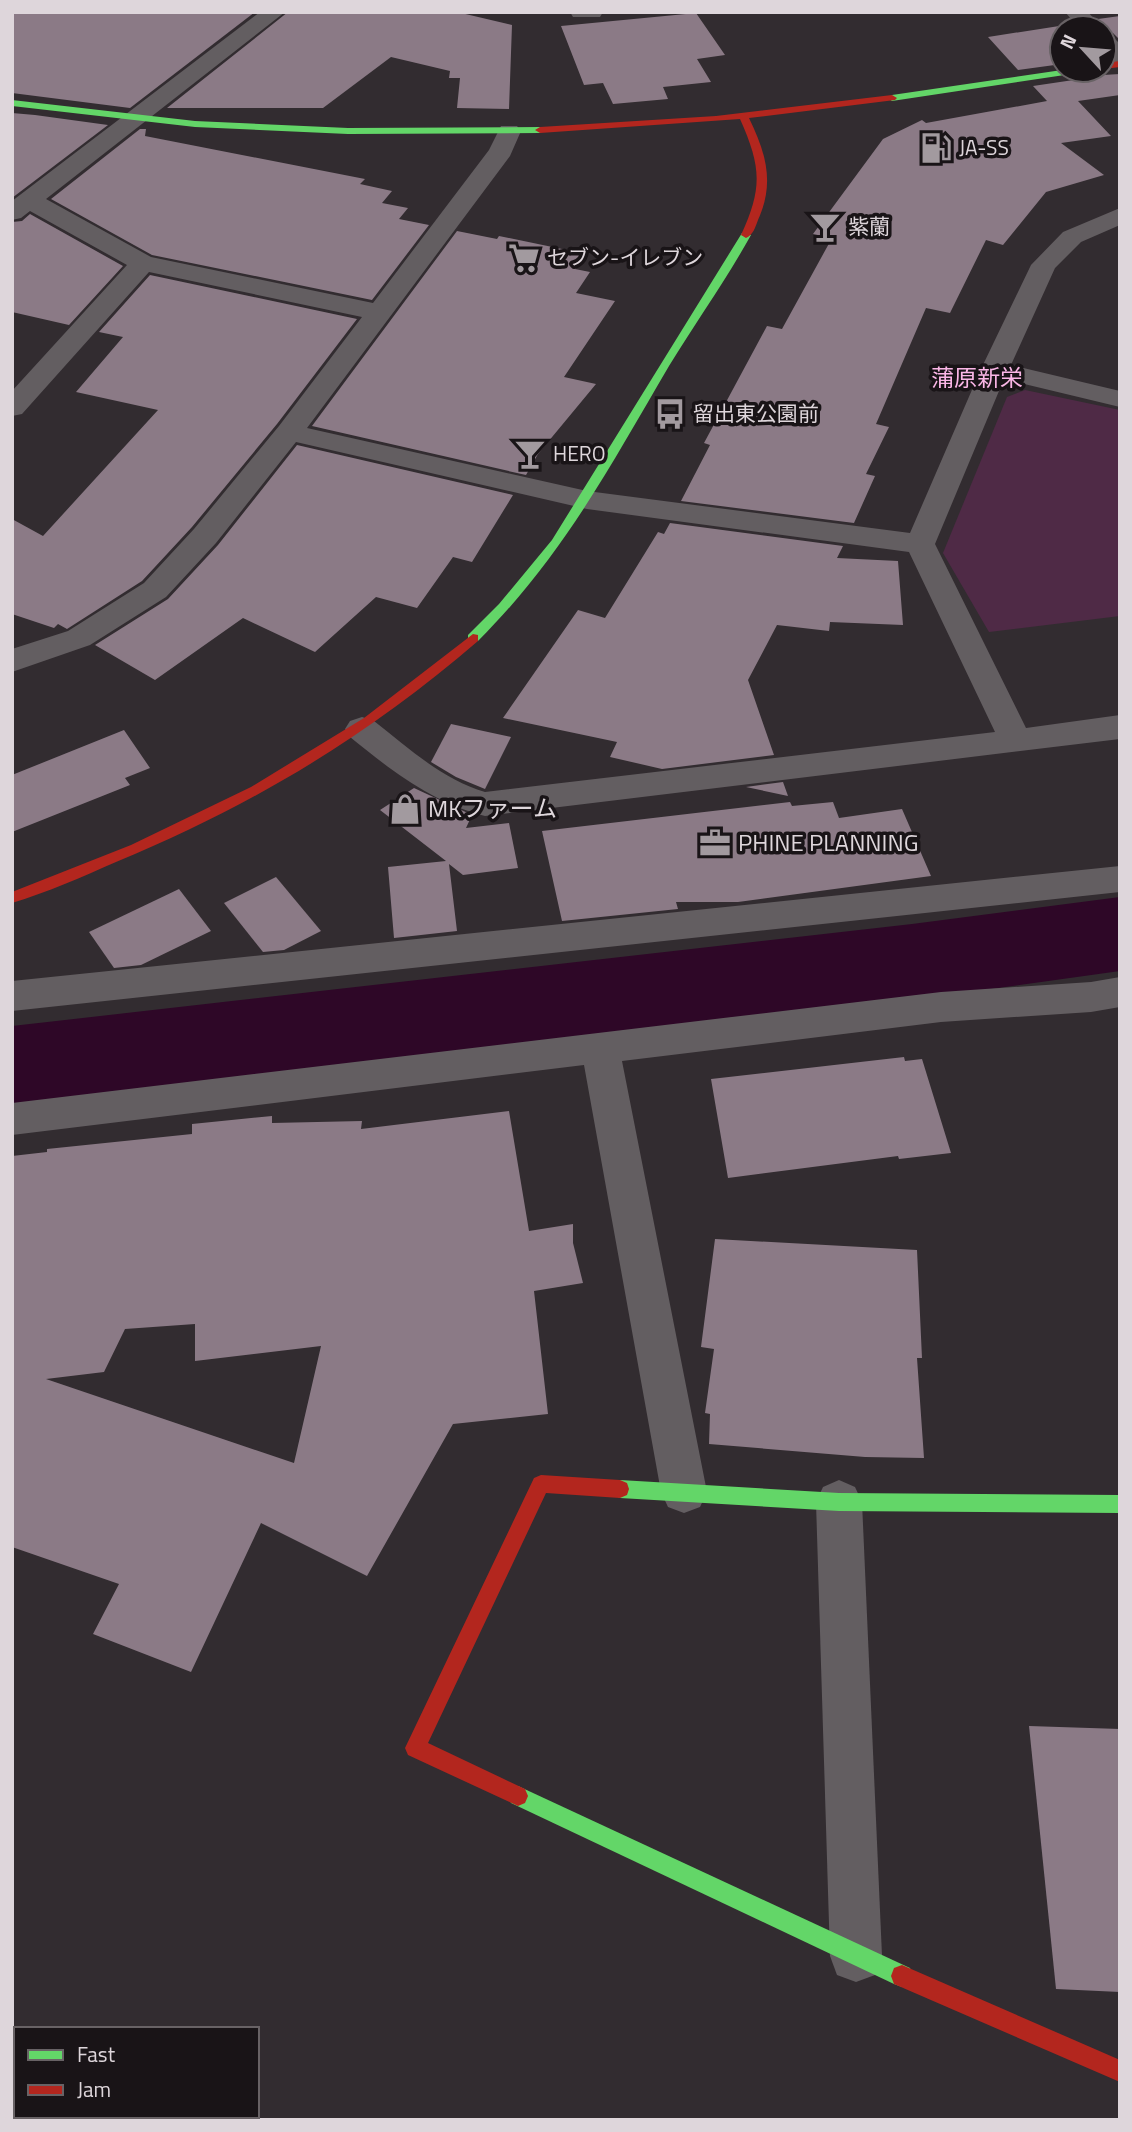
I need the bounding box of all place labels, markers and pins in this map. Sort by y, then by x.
fuel station icon: JA-SS [919,131,953,165]
place label: JA-SS [959,131,1009,163]
bar icon: 紫蘭 [808,210,842,244]
place label: 紫蘭 [848,210,890,242]
supermarket icon: セブン-イレブン [507,241,541,275]
place label: セブン-イレブン [547,241,703,273]
bus stop icon: 留出東公園前 [653,397,687,431]
place label: 留出東公園前 [693,397,819,429]
bar icon: HERO [513,437,547,471]
place label: HERO [553,437,606,469]
place label: MKファーム [428,790,557,826]
shop icon: MKファーム [388,792,422,826]
place label: PHINE PLANNING [738,824,919,860]
office icon: PHINE PLANNING [698,826,732,860]

